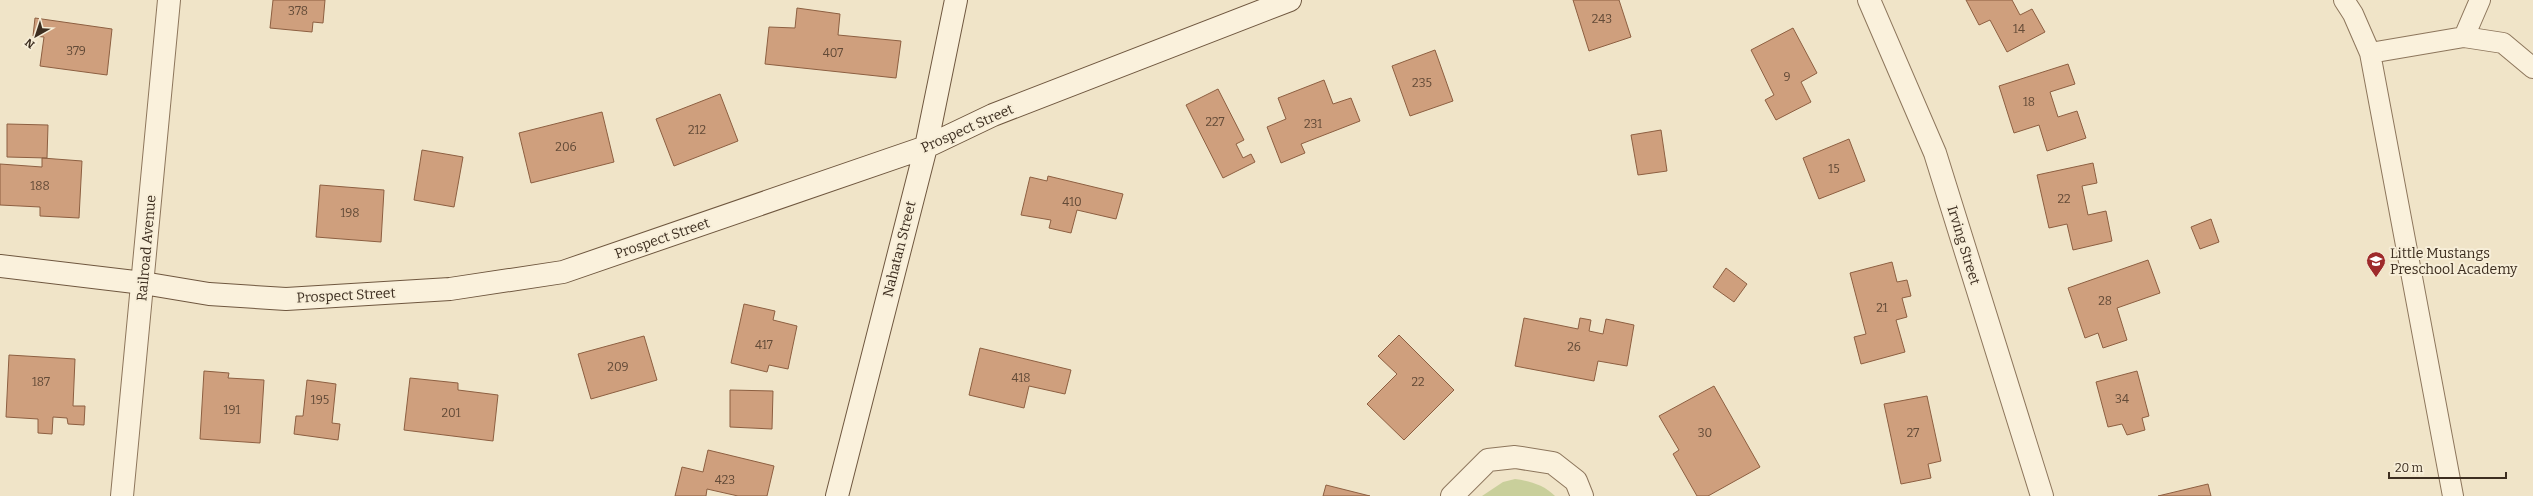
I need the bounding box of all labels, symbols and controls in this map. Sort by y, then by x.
house number: 378 [288,4,308,18]
house number: 243 [1592,12,1612,26]
north arrow [16,16,56,56]
house number: 14 [2013,22,2025,36]
text: N [22,35,37,51]
house number: 379 [66,44,86,58]
house number: 407 [823,46,843,60]
house number: 9 [1783,70,1791,84]
house number: 235 [1412,76,1432,90]
house number: 18 [2023,95,2035,109]
street label: Prospect Street [918,101,1016,156]
house number: 227 [1206,115,1224,129]
house number: 231 [1304,117,1322,131]
house number: 212 [688,123,706,137]
house number: 206 [555,140,577,154]
house number: 15 [1828,162,1840,176]
house number: 188 [30,179,50,193]
house number: 22 [2057,192,2071,206]
street label: Railroad Avenue [133,194,160,302]
house number: 410 [1062,195,1082,209]
street label: Nahatan Street [879,199,920,299]
street label: Irving Street [1943,204,1984,287]
house number: 198 [340,206,360,220]
street label: Prospect Street [612,214,712,263]
place label: Little Mustangs Preschool Academy [2390,245,2518,278]
school or university icon: Little Mustangs Preschool Academy [2365,250,2387,278]
street label: Prospect Street [296,284,396,307]
house number: 28 [2098,294,2112,308]
house number: 21 [1876,301,1888,315]
house number: 417 [755,338,773,352]
house number: 26 [1567,340,1581,354]
house number: 209 [607,360,629,374]
house number: 418 [1011,371,1031,385]
house number: 187 [32,375,50,389]
house number: 22 [1411,375,1425,389]
house number: 34 [2115,392,2129,406]
house number: 195 [311,393,329,407]
house number: 191 [224,403,241,417]
house number: 201 [441,406,461,420]
house number: 30 [1698,426,1712,440]
house number: 27 [1907,426,1919,440]
scale bar [2389,454,2506,480]
text: 20 m [2395,461,2424,475]
house number: 423 [715,473,735,487]

